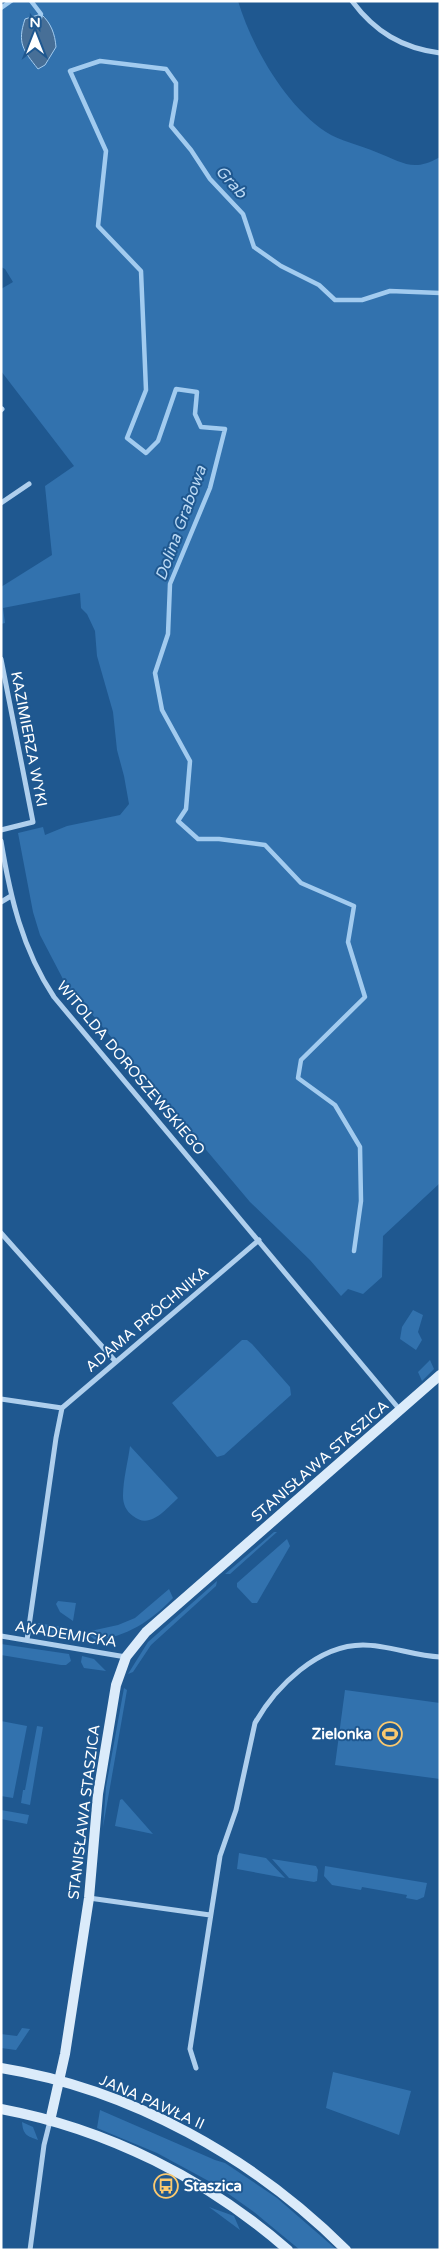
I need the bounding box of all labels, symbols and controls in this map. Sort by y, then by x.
north arrow [10,10,60,60]
text: N [29,14,41,31]
water label: Grab [211,161,252,203]
water label: Dolina Grabowa [151,462,211,583]
street label: KAZIMIERZA WYKI [7,670,51,808]
street label: WITOLDA DOROSZEWSKIEGO [53,977,209,1159]
street label: ADAMA PRÓCHNIKA [82,1262,212,1376]
street label: STANISŁAWA STASZICA [248,1396,392,1526]
street label: AKADEMICKA [14,1617,118,1651]
sports icon: Zielonka [377,1721,403,1747]
street label: STANISŁAWA STASZICA [64,1723,104,1901]
place label: Zielonka [312,1725,372,1743]
street label: JANA PAWŁA II [97,2071,207,2133]
bus stop icon: Staszica [153,2173,179,2199]
place label: Staszica [184,2177,242,2195]

